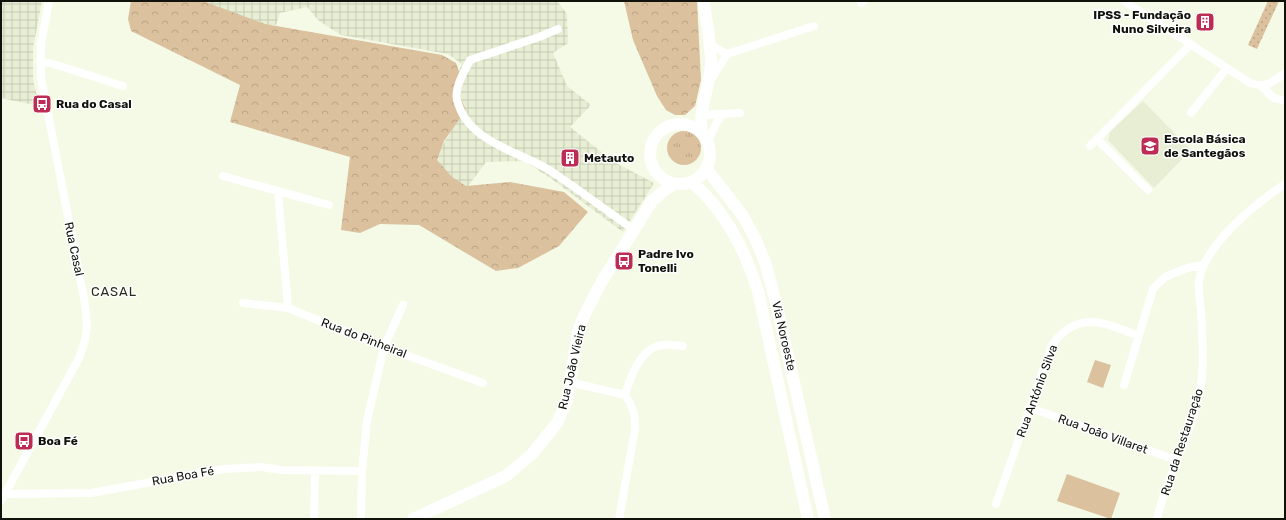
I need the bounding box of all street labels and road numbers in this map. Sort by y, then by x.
street label: Rua Casal [61,221,87,277]
street label: Via Noroeste [769,300,799,372]
street label: Rua do Pinheiral [319,315,409,361]
street label: Rua João Vieira [555,323,589,411]
street label: Rua António Silva [1014,343,1060,439]
street label: Rua da Restauração [1158,387,1206,497]
street label: Rua João Villaret [1056,411,1150,457]
street label: Rua Boa Fé [151,464,215,488]

